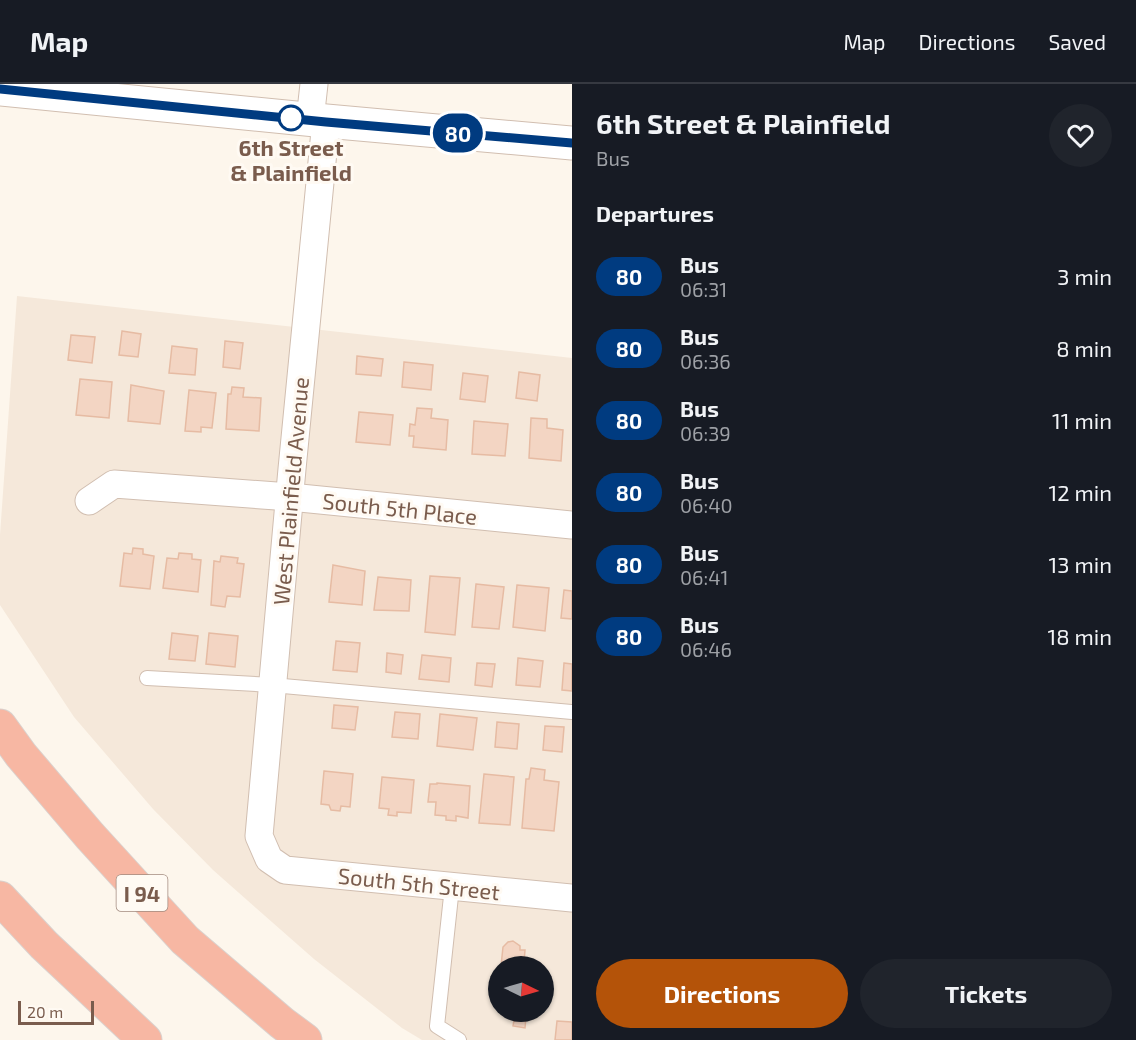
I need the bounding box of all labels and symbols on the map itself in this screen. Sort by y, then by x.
marker: 6th Street & Plainfield [278,105,304,131]
line badge: 80 [431,113,485,152]
place label: 6th Street & Plainfield [230,134,352,185]
street label: West Plainfield Avenue [267,376,313,606]
street label: South 5th Place [321,487,479,529]
street label: South 5th Street [337,862,501,904]
road number: I 94 [116,875,168,911]
north arrow [488,956,554,1022]
scale bar [18,998,94,1026]

